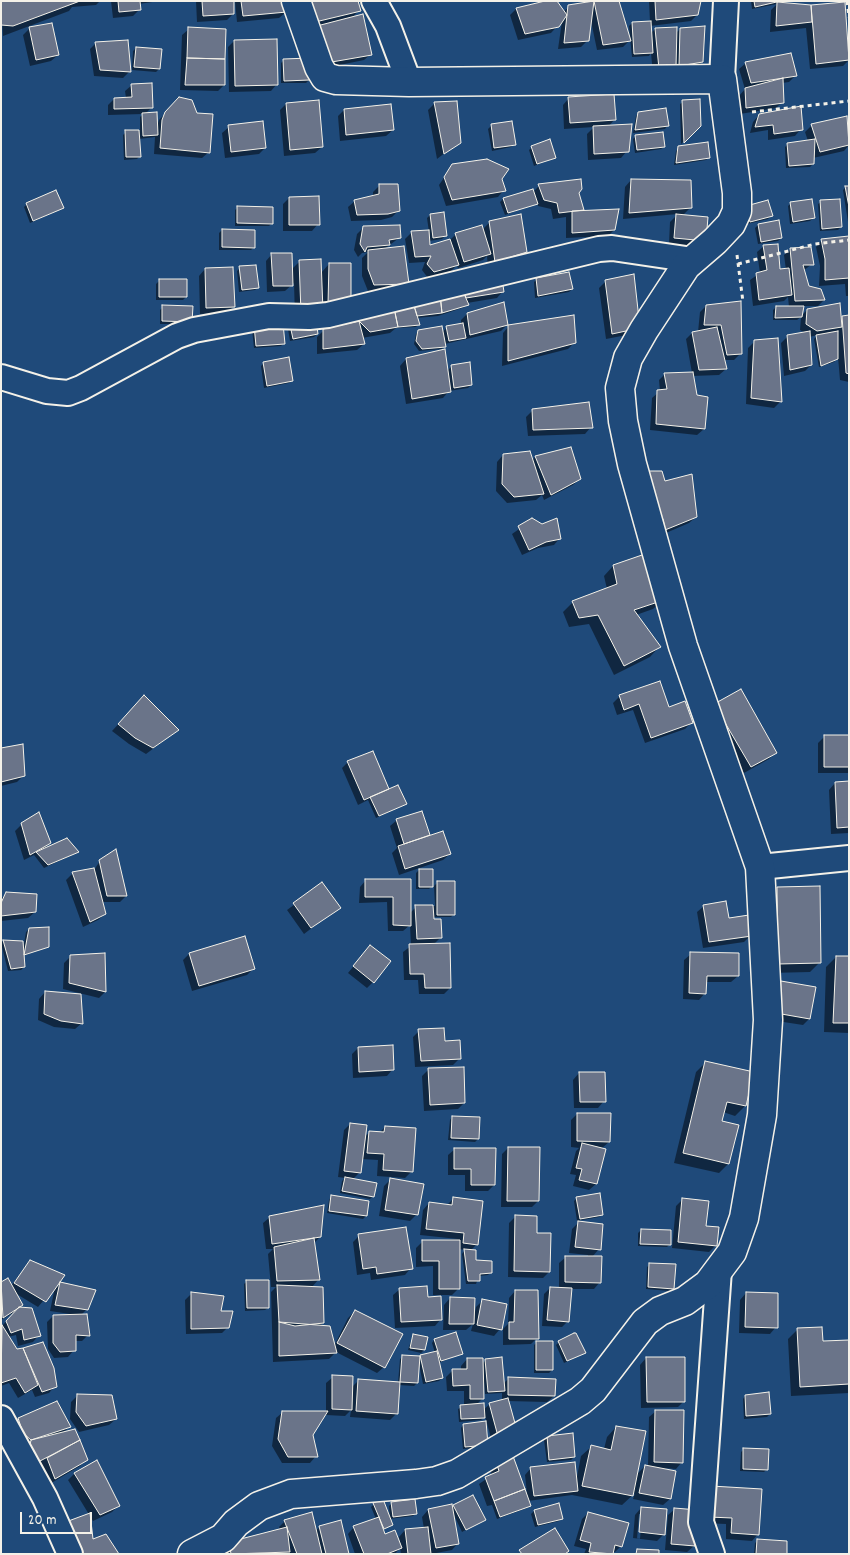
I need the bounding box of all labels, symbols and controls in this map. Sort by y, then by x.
scale bar [22,1502,95,1534]
text: 20 m [28,1510,56,1532]

